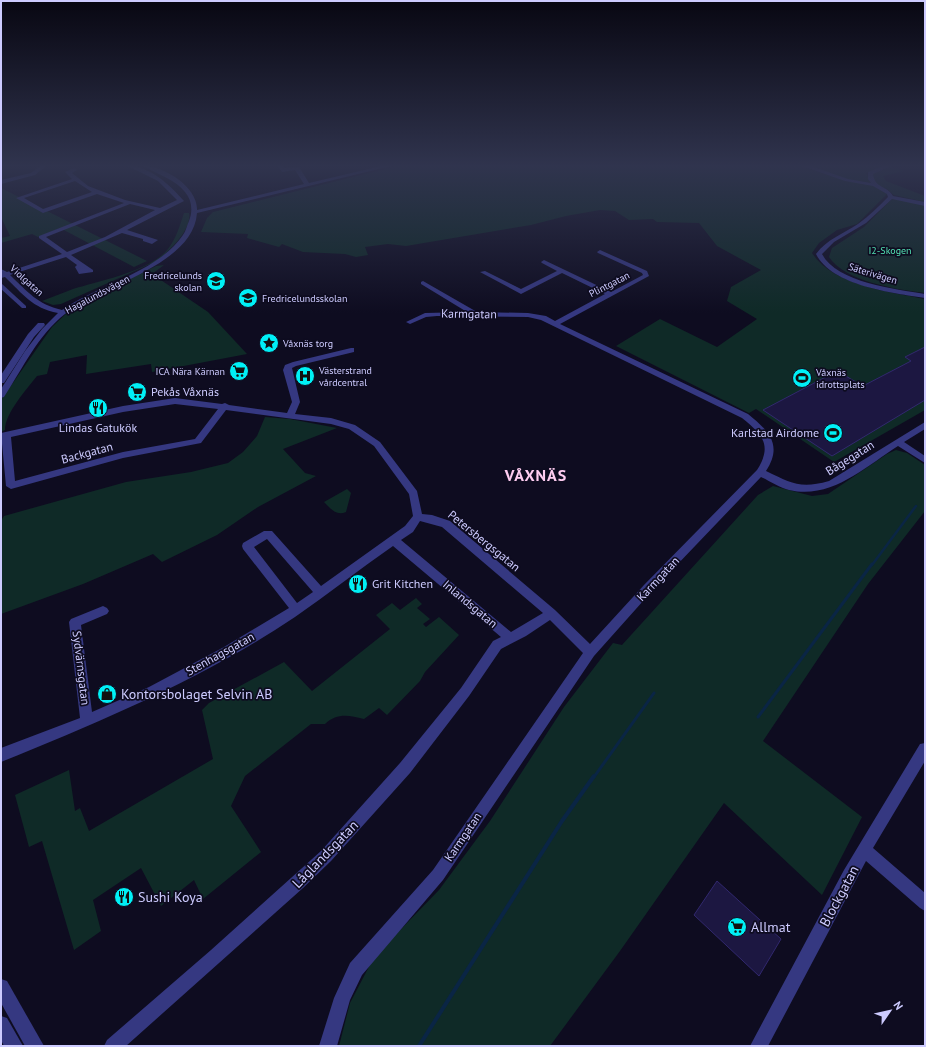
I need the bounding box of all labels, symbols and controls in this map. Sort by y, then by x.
park label: I2-Skogen [868,244,912,257]
street label: Säterivägen [847,260,899,287]
street label: Violgatan [6,261,46,299]
place label: Fredricelunds skolan [144,269,202,294]
street label: Plintgatan [587,269,632,300]
school or university icon: Fredricelunds skolan [205,270,227,292]
street label: Hagalundsvägen [63,272,132,317]
school or university icon: Fredricelundsskolan [237,287,259,309]
place label: Fredricelundsskolan [262,292,347,305]
street label: Karmgatan [441,306,497,321]
place icon: Våxnäs torg [258,332,280,354]
place label: Våxnäs torg [282,337,333,350]
supermarket icon: ICA Nära Kärnan [228,360,250,382]
place label: Västerstrand vårdcentral [318,364,372,389]
place label: ICA Nära Kärnan [155,365,225,378]
hospital icon: Västerstrand vårdcentral [294,365,316,387]
place label: Våxnäs idrottsplats [815,366,865,391]
sports icon: Våxnäs idrottsplats [791,367,813,389]
supermarket icon: Pekås Våxnäs [126,381,148,403]
place label: Pekås Våxnäs [151,384,219,399]
restaurant icon: Lindas Gatukök [87,397,109,419]
place label: Lindas Gatukök [59,420,137,435]
sports icon: Karlstad Airdome [822,422,844,444]
place label: Karlstad Airdome [731,425,819,440]
street label: Bågegatan [823,437,877,478]
street label: Backgatan [59,438,114,467]
district label: VÅXNÄS [504,465,567,485]
street label: Petersbergsgatan [445,507,523,574]
street label: Karmgatan [633,553,682,604]
restaurant icon: Grit Kitchen [347,573,369,595]
place label: Grit Kitchen [372,576,433,591]
street label: Inlandsgatan [440,576,501,631]
street label: Stenhagsgatan [183,629,257,679]
street label: Sydvärnsgatan [69,630,94,706]
shop icon: Kontorsbolaget Selvin AB [96,683,118,705]
place label: Kontorsbolaget Selvin AB [121,685,272,703]
street label: Karmgatan [441,809,484,864]
street label: Låglandsgatan [288,816,362,892]
street label: Blockgatan [815,862,863,930]
restaurant icon: Sushi Koya [113,886,135,908]
place label: Sushi Koya [138,888,203,906]
supermarket icon: Allmat [726,916,748,938]
place label: Allmat [751,918,791,936]
north arrow [870,991,910,1031]
text: N [890,998,906,1012]

